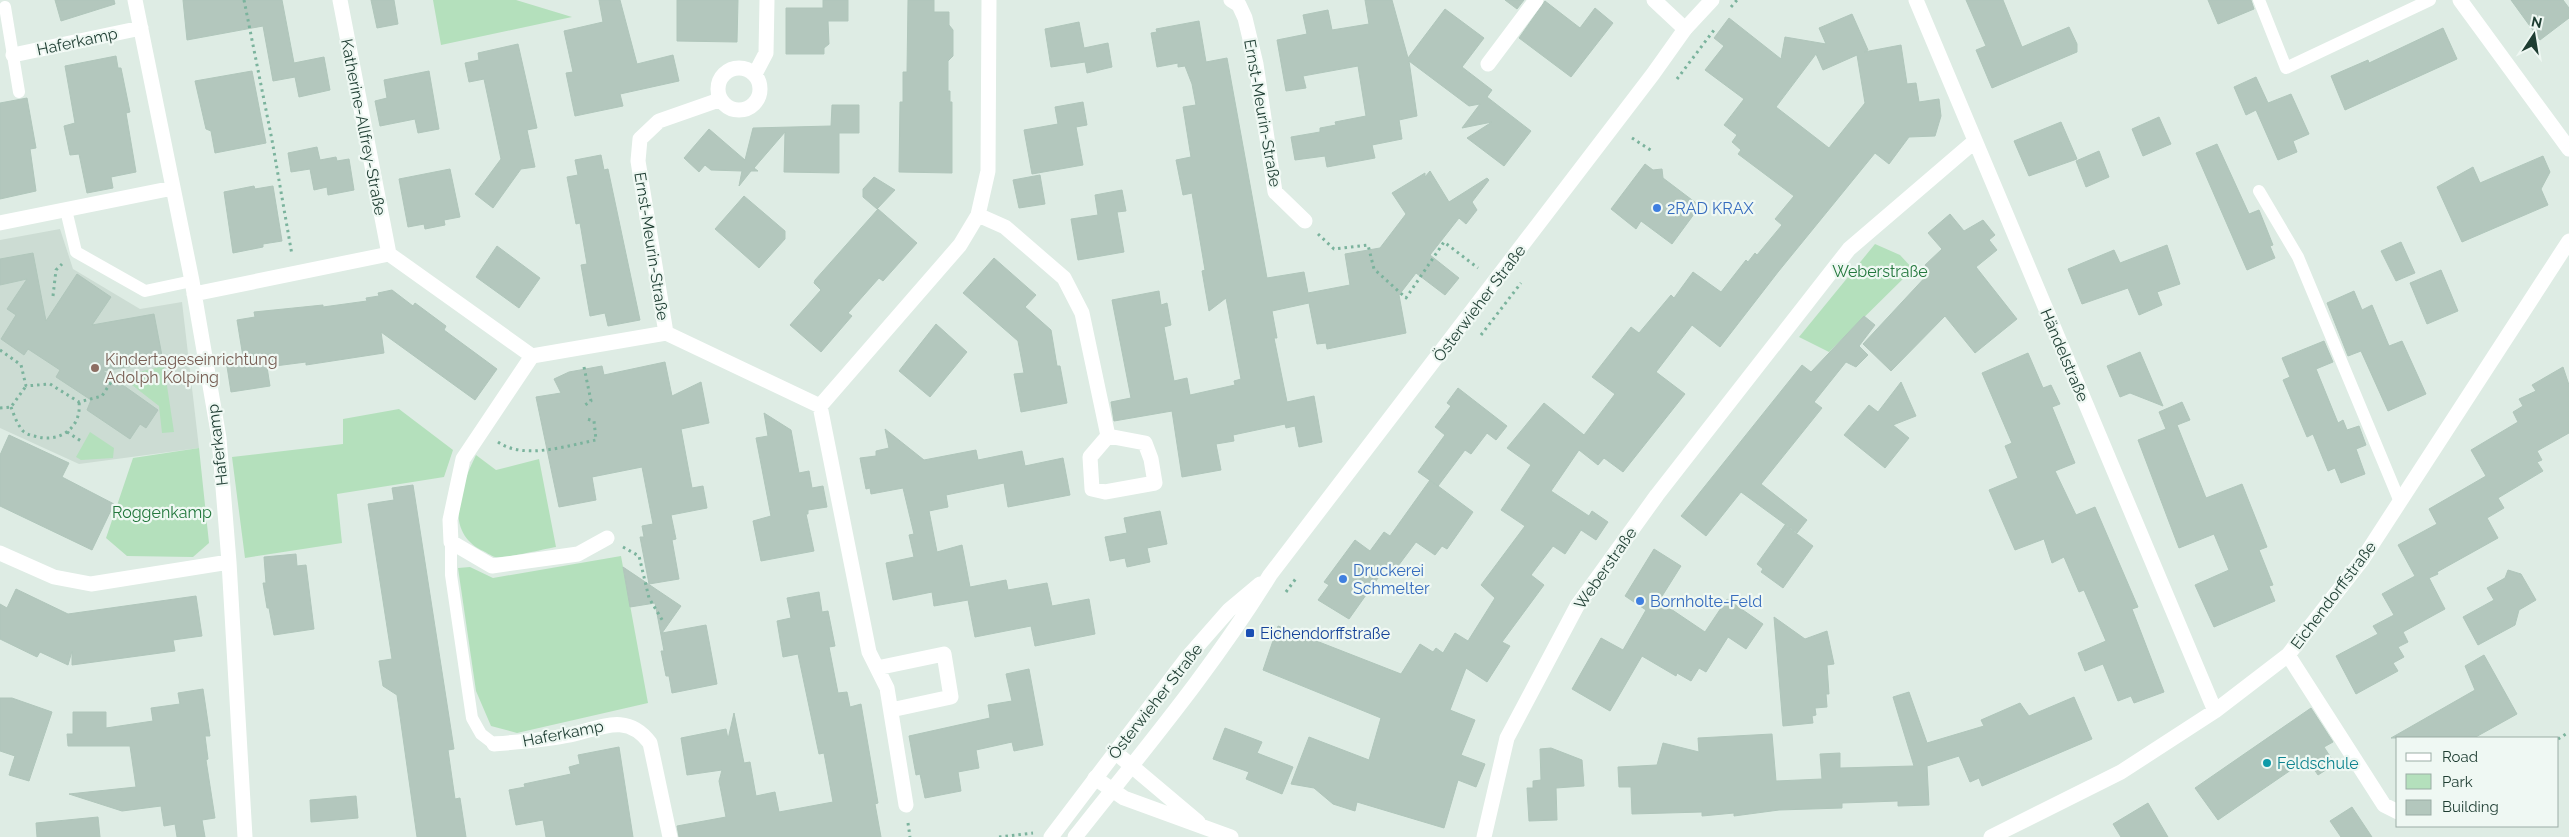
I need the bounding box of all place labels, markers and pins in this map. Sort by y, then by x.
place label: 2RAD KRAX [1667,199,1755,218]
marker: 2RAD KRAX [1651,202,1663,214]
place label: Kindertageseinrichtung Adolph Kolping [105,350,278,387]
marker: Kindertageseinrichtung Adolph Kolping [89,362,101,374]
place label: Druckerei Schmelter [1353,561,1430,598]
marker: Druckerei Schmelter [1337,573,1349,585]
place label: Bornholte-Feld [1650,592,1762,611]
marker: Bornholte-Feld [1634,595,1646,607]
place label: Eichendorffstraße [1260,624,1390,643]
marker: Eichendorffstraße [1244,627,1256,639]
place label: Feldschule [2277,754,2359,773]
marker: Feldschule [2261,757,2273,769]

